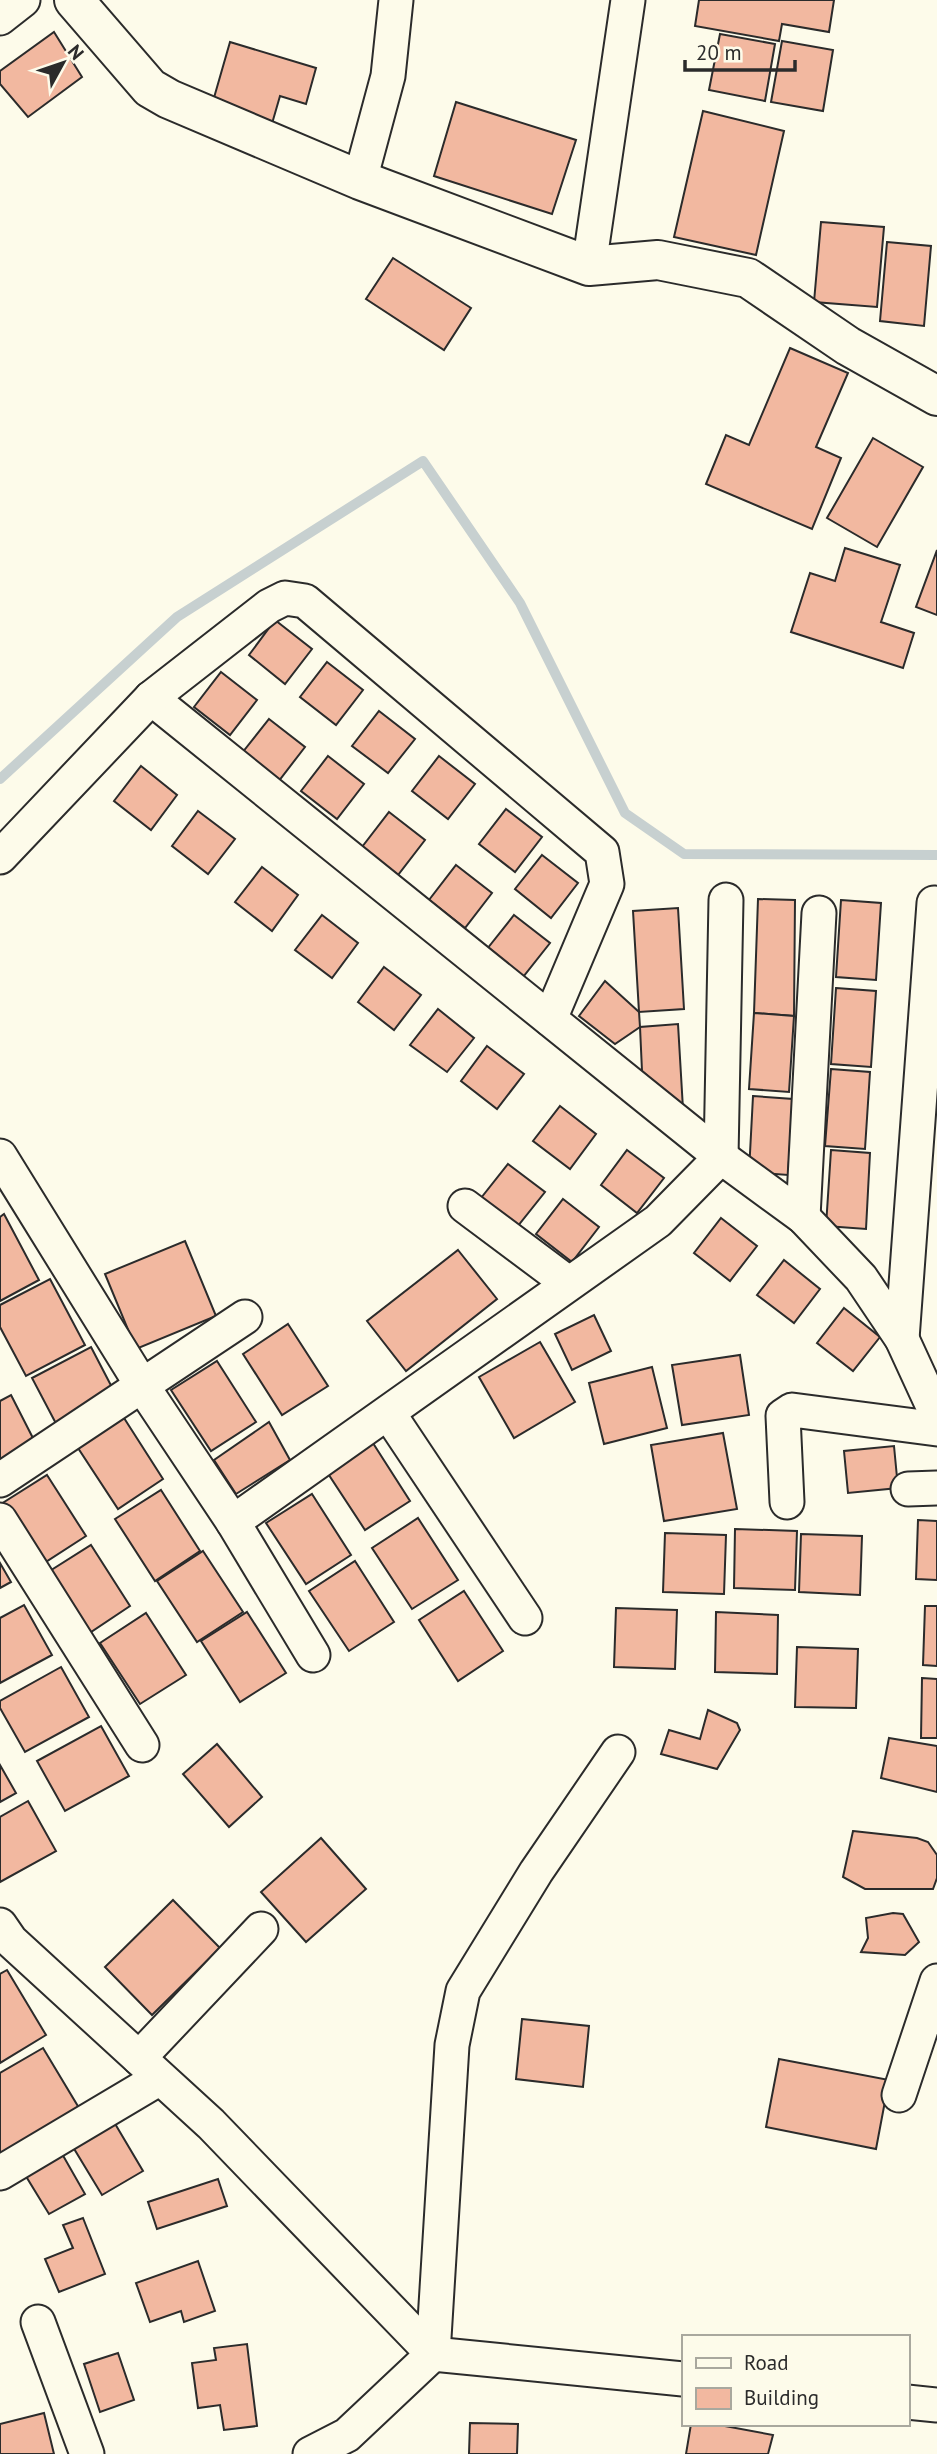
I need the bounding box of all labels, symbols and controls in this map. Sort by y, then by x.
north arrow [28,28,98,98]
scale bar [685,28,795,72]
text: 20 m [696,39,742,66]
text: N [63,40,89,65]
legend [682,2335,909,2426]
text: Road [744,2349,788,2376]
text: Building [744,2384,819,2411]

